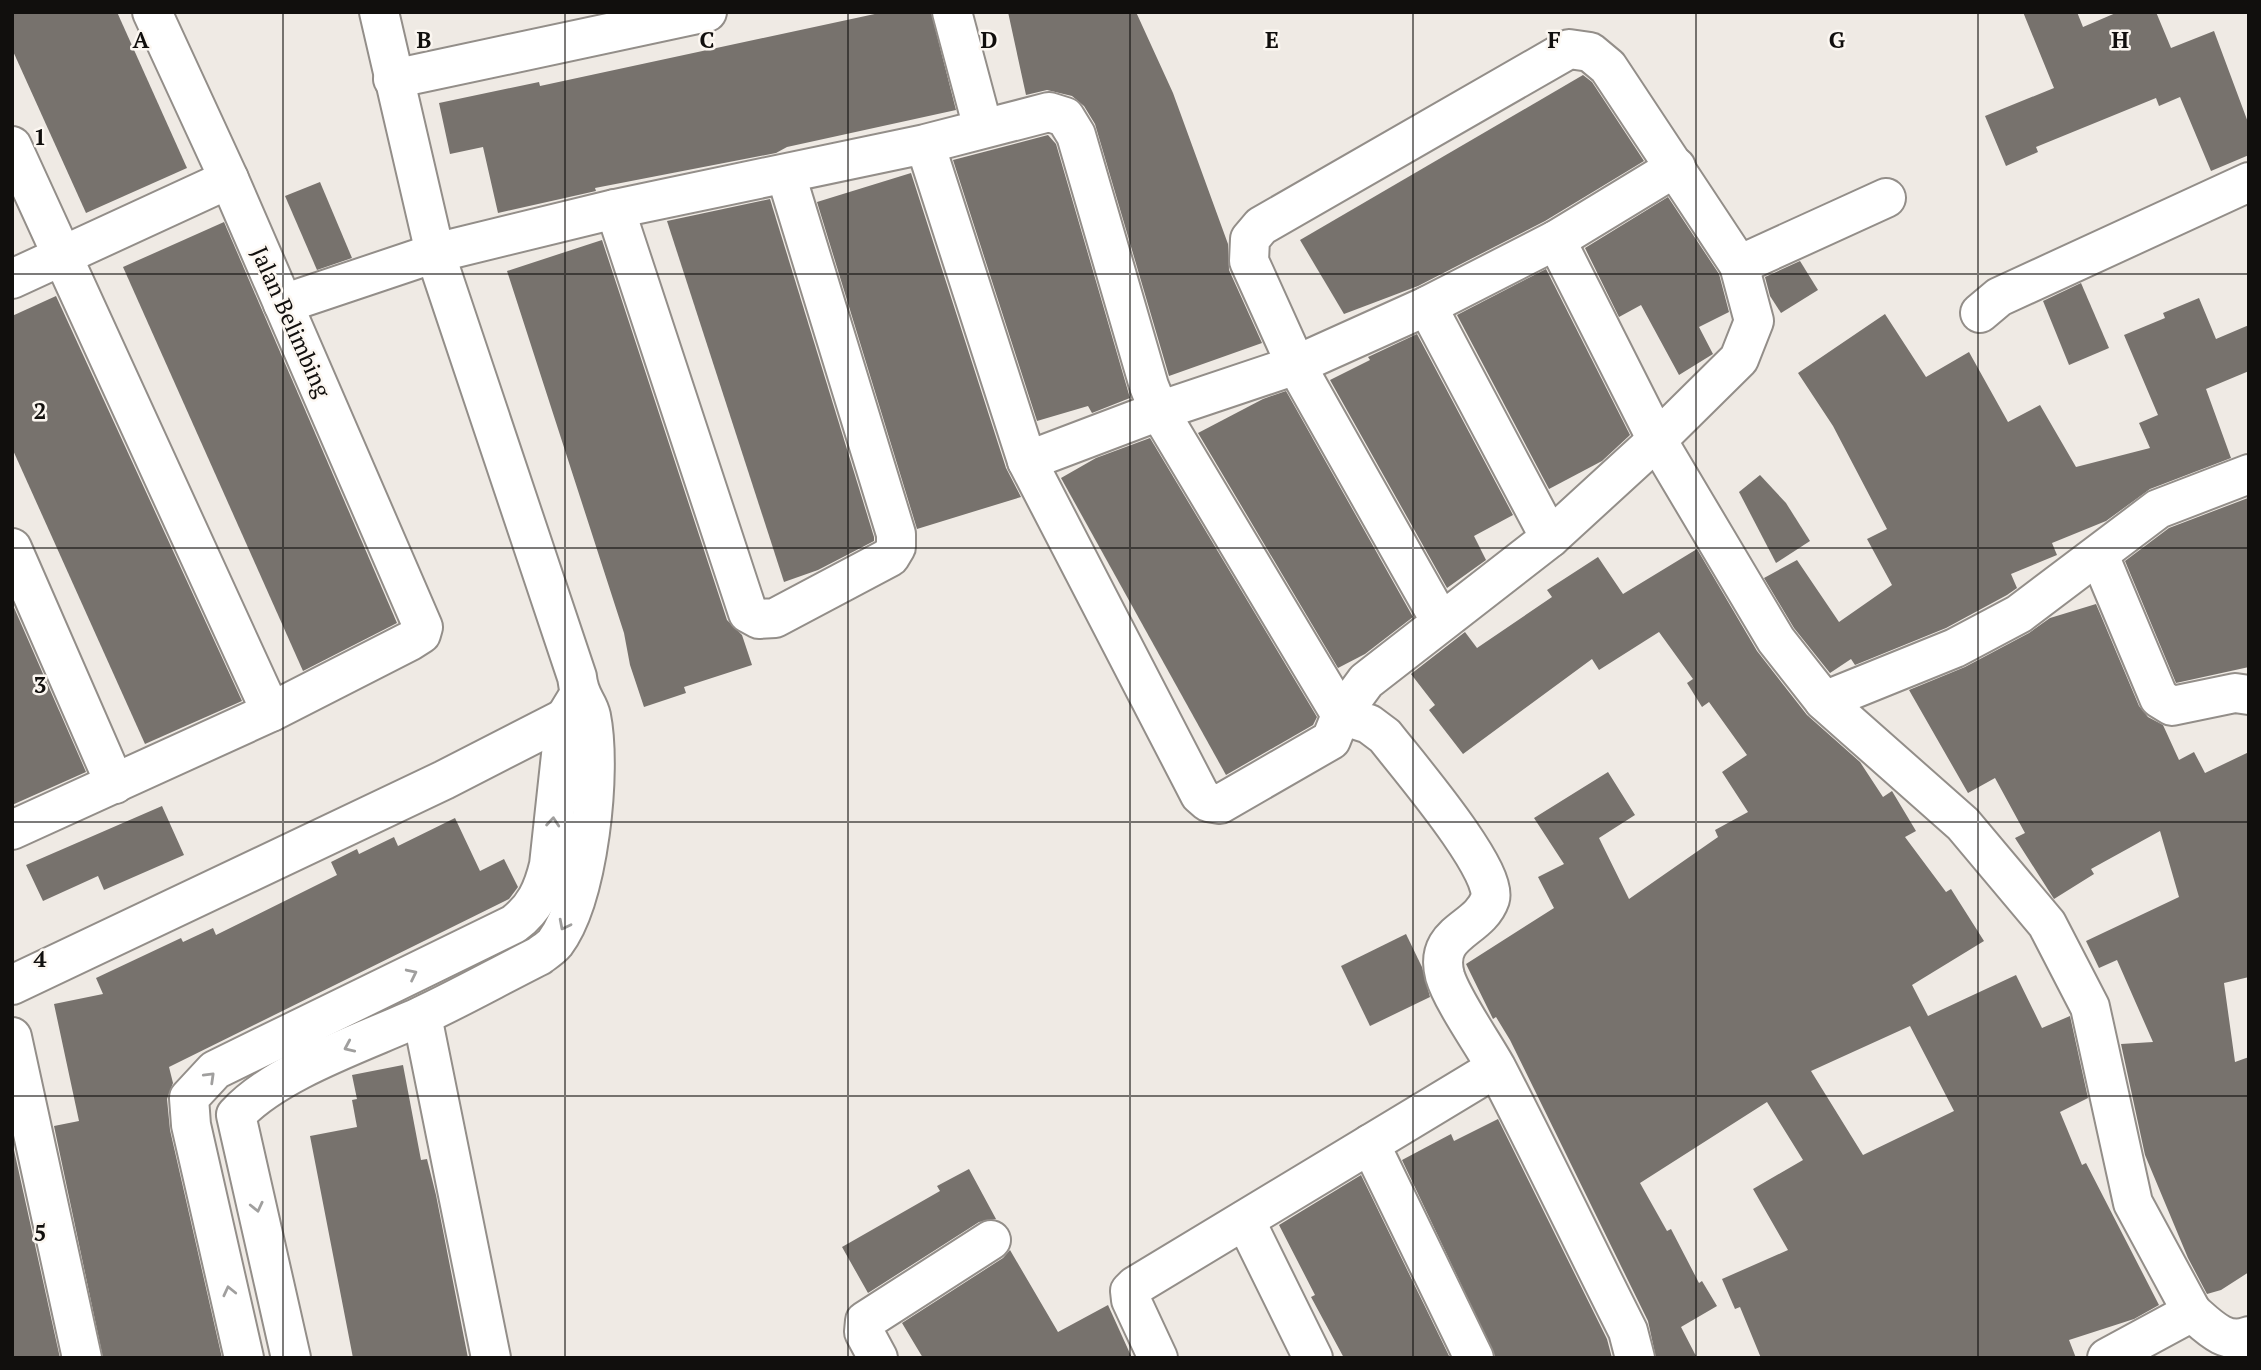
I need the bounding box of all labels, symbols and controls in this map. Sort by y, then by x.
text: A [133,24,150,55]
text: B [417,24,432,55]
text: C [700,24,715,55]
text: D [981,24,998,55]
text: E [1265,24,1279,55]
text: F [1547,24,1561,55]
text: G [1829,24,1846,55]
text: H [2111,24,2129,55]
text: 1 [34,121,47,152]
street label: Jalan Belimbing [244,242,339,403]
text: 2 [34,395,47,426]
text: 3 [34,669,47,700]
one-way arrow [545,816,560,827]
one-way arrow [559,918,573,930]
text: 4 [34,943,47,974]
one-way arrow [405,968,417,982]
one-way arrow [344,1039,356,1053]
one-way arrow [202,1072,215,1085]
one-way arrow [249,1201,264,1213]
text: 5 [34,1217,47,1248]
one-way arrow [222,1285,237,1297]

